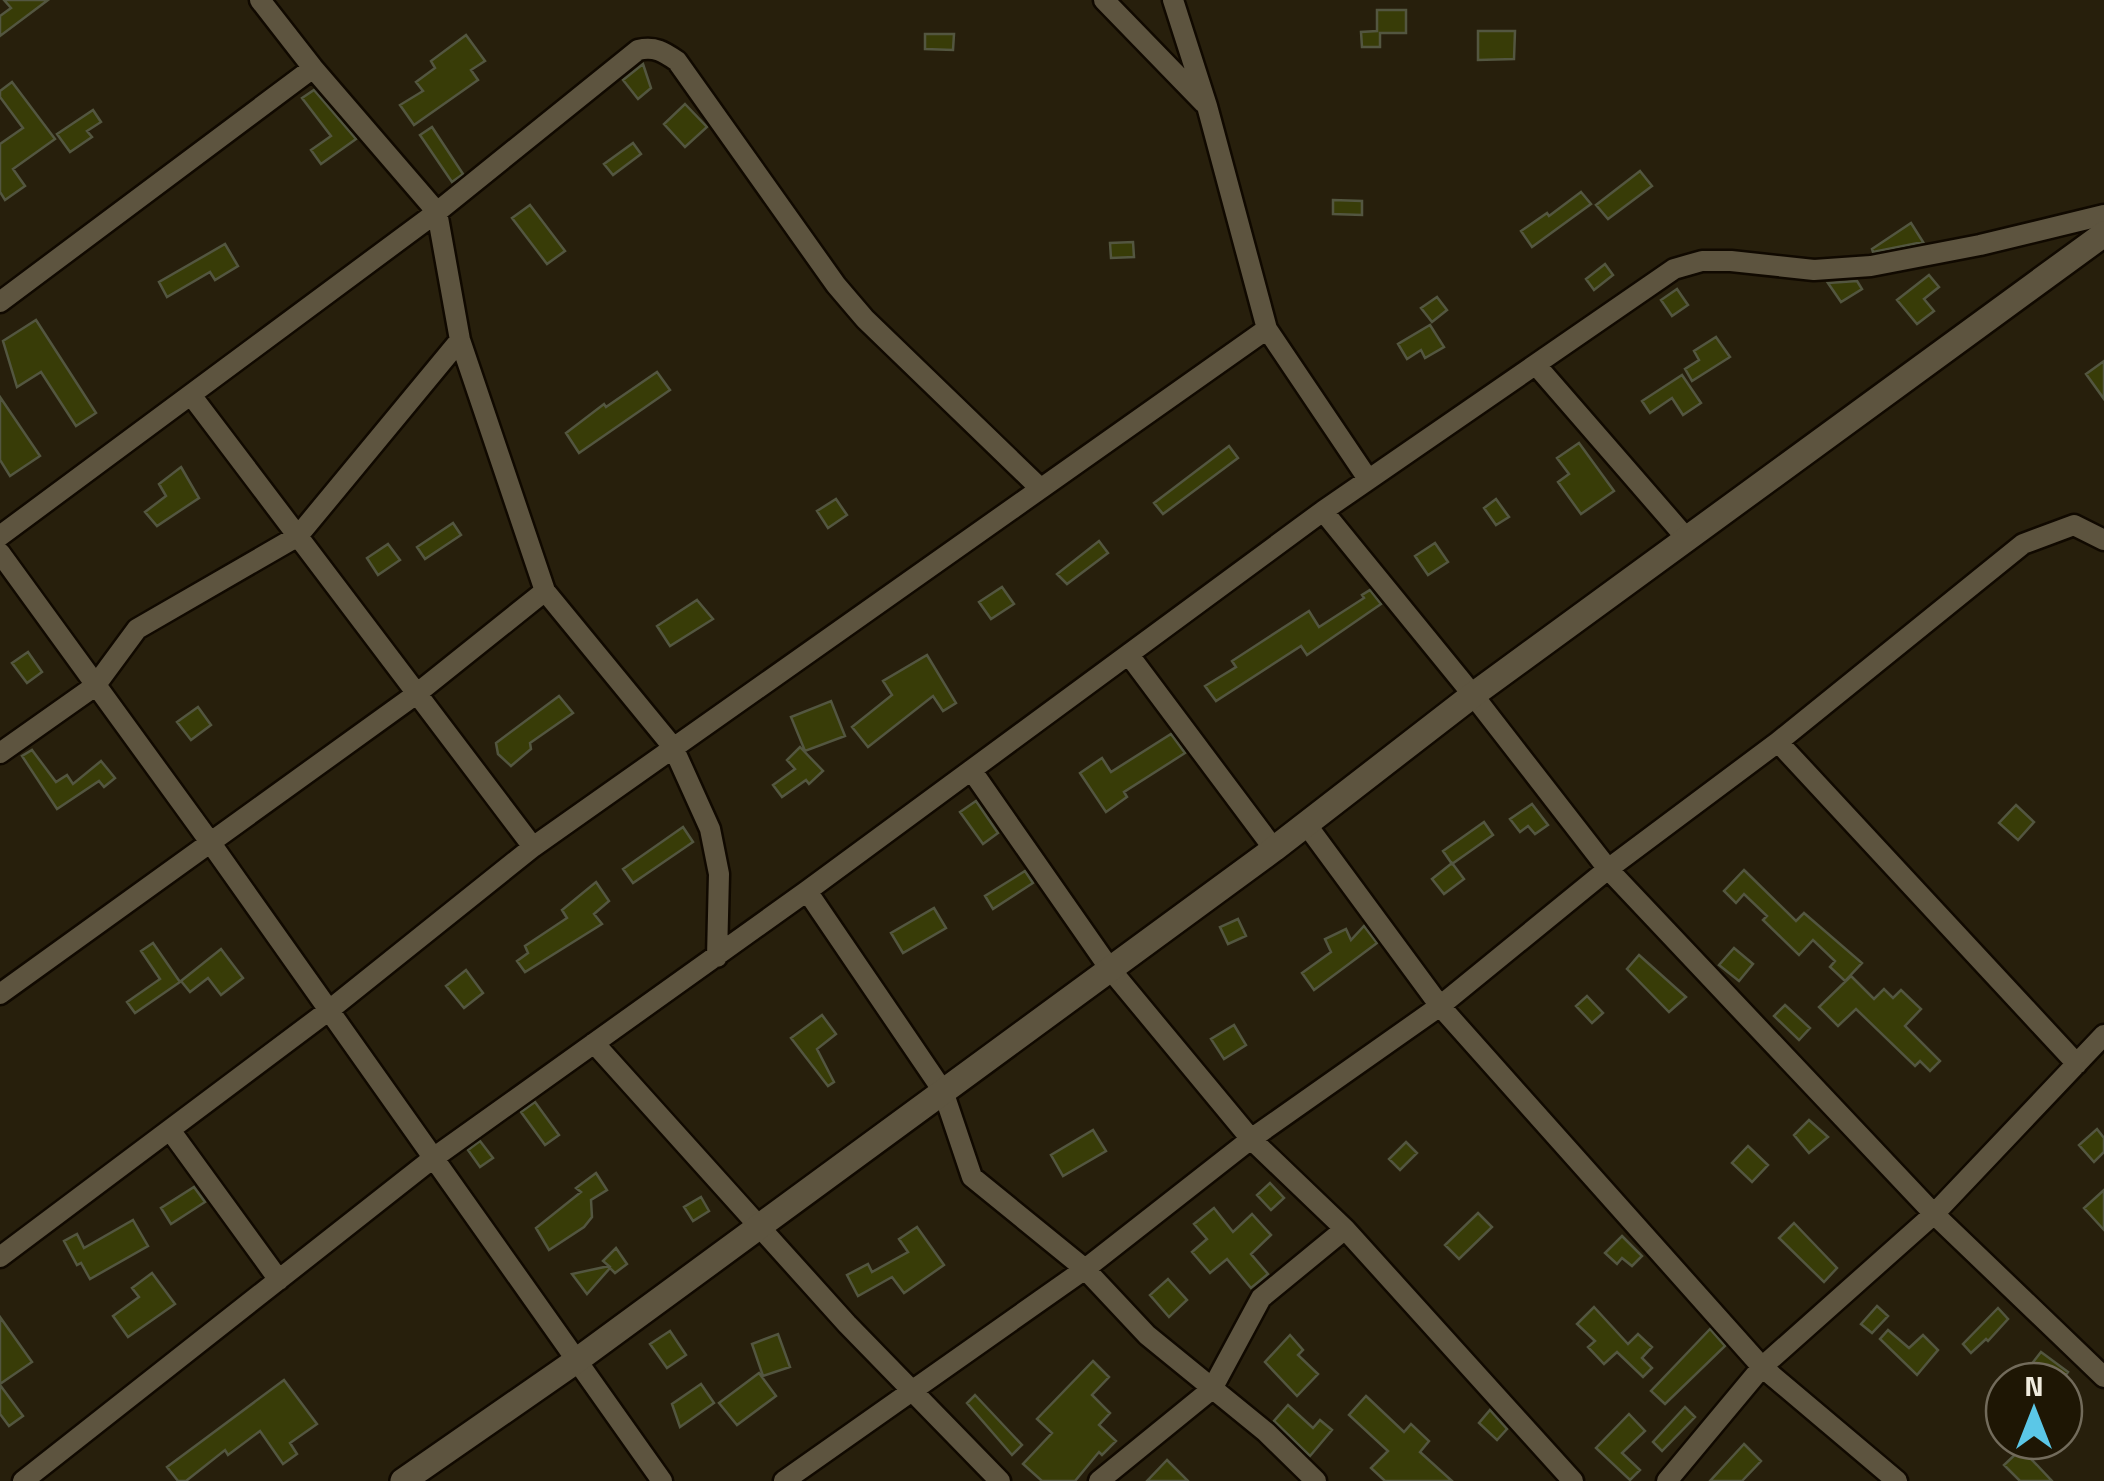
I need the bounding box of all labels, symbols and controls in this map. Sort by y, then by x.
north arrow [1984,1361,2084,1461]
text: N [2024,1364,2044,1407]

